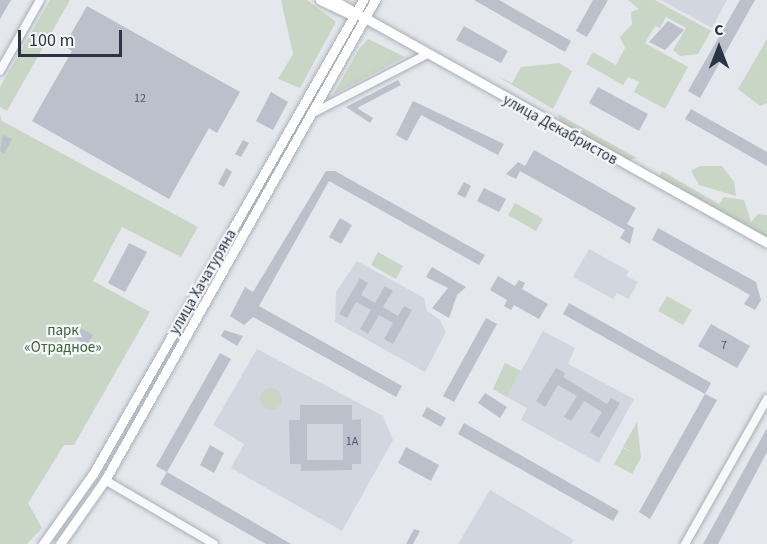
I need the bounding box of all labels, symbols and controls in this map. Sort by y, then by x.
scale bar [21,18,124,56]
north arrow [689,18,749,78]
text: С [714,19,724,41]
text: 100 m [29,28,74,53]
street label: улица Декабристов [499,91,621,169]
house number: 12 [134,92,146,106]
street label: улица Хачатуряна [166,226,240,338]
park label: парк «Отрадное» [24,321,102,356]
house number: 7 [721,339,727,353]
house number: 1А [346,435,358,449]

